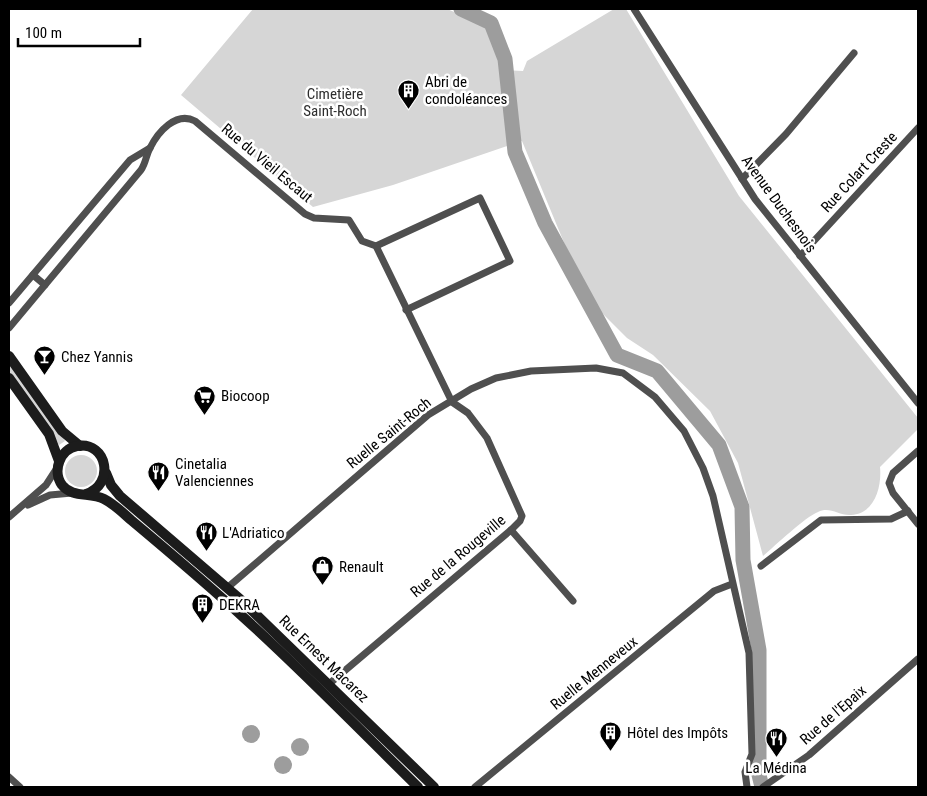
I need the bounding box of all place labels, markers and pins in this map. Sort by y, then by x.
place label: Abri de condoléances [425,73,508,108]
building icon: Abri de condoléances [397,79,421,110]
bar icon: Chez Yannis [33,345,57,376]
place label: Chez Yannis [61,348,133,366]
supermarket icon: Biocoop [193,384,217,415]
place label: Biocoop [221,387,270,405]
place label: Cinetalia Valenciennes [175,455,254,490]
restaurant icon: Cinetalia Valenciennes [147,461,171,492]
restaurant icon: L'Adriatico [194,521,218,552]
place label: L'Adriatico [222,524,285,542]
shop icon: Renault [311,555,335,586]
place label: Renault [339,558,384,576]
building icon: DEKRA [191,593,215,624]
place label: DEKRA [219,596,260,614]
building icon: Hôtel des Impôts [599,721,623,752]
place label: Hôtel des Impôts [627,724,728,742]
restaurant icon: La Médina [764,727,788,758]
place label: La Médina [745,759,807,777]

